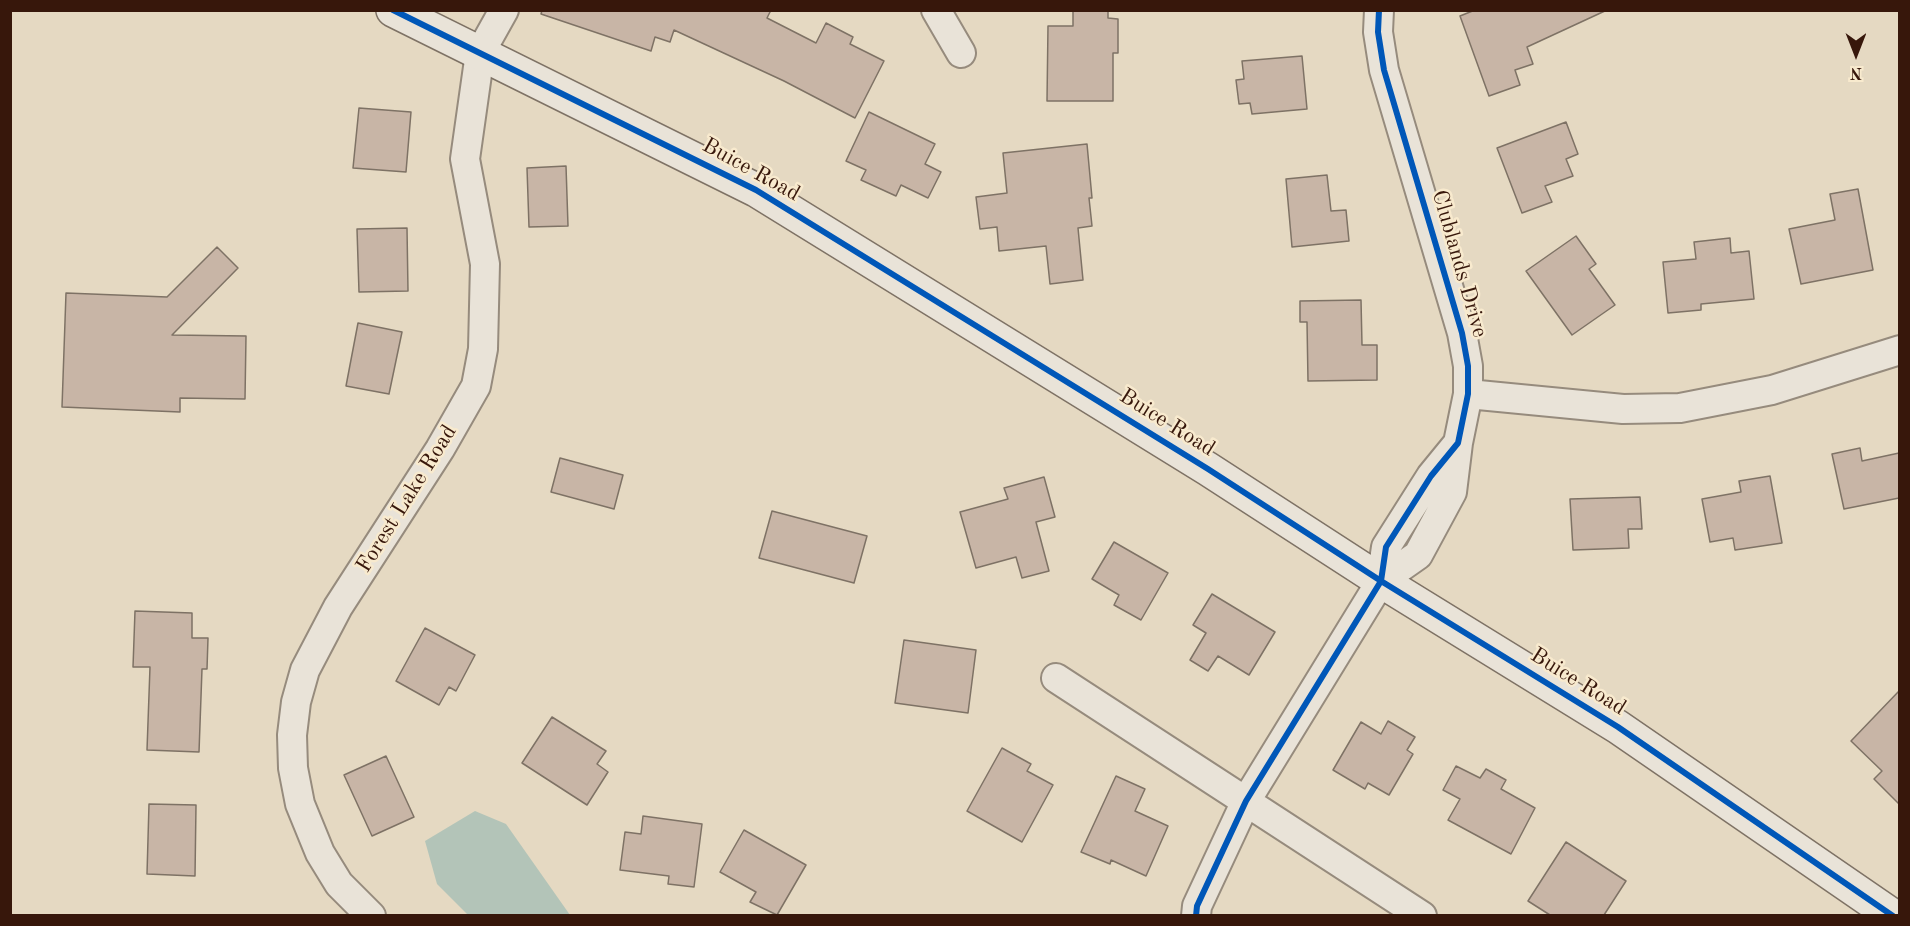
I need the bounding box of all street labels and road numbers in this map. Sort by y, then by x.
street label: Buice Road [697,132,805,208]
street label: Clublands Drive [1425,187,1493,341]
street label: Buice Road [1114,383,1220,463]
street label: Forest Lake Road [351,420,463,578]
street label: Buice Road [1525,642,1631,722]

